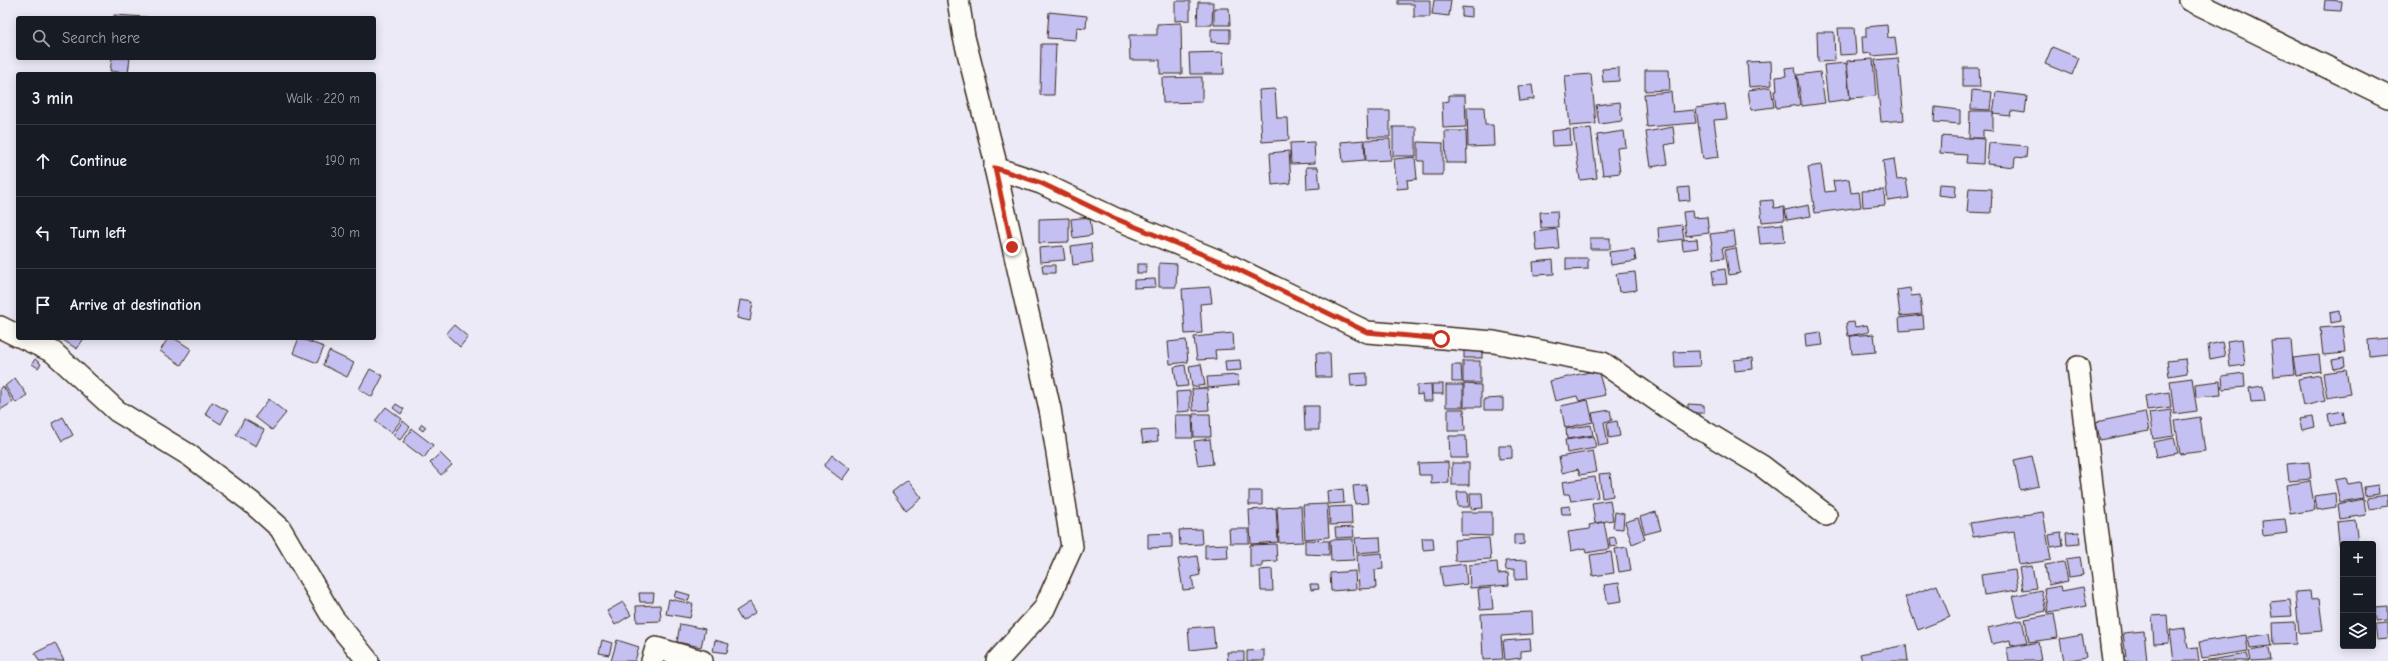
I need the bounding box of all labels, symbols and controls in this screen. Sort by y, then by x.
search box [16,16,376,60]
icon: search [30,27,52,49]
text: Search here [62,29,140,47]
text: 3 min [32,89,73,108]
text: Walk · 220 m [286,91,360,106]
icon: ahead [32,150,54,172]
text: Continue [70,152,127,170]
text: 190 m [325,153,360,168]
icon: left [32,222,54,244]
text: Turn left [70,224,126,242]
text: 30 m [330,225,360,240]
route end [1003,238,1021,256]
icon: arrive [32,294,54,316]
text: Arrive at destination [70,296,201,314]
route start [1432,330,1450,348]
map controls [2340,541,2376,649]
button: + [2340,541,2376,577]
button: − [2340,577,2376,613]
button: layers [2340,613,2376,649]

